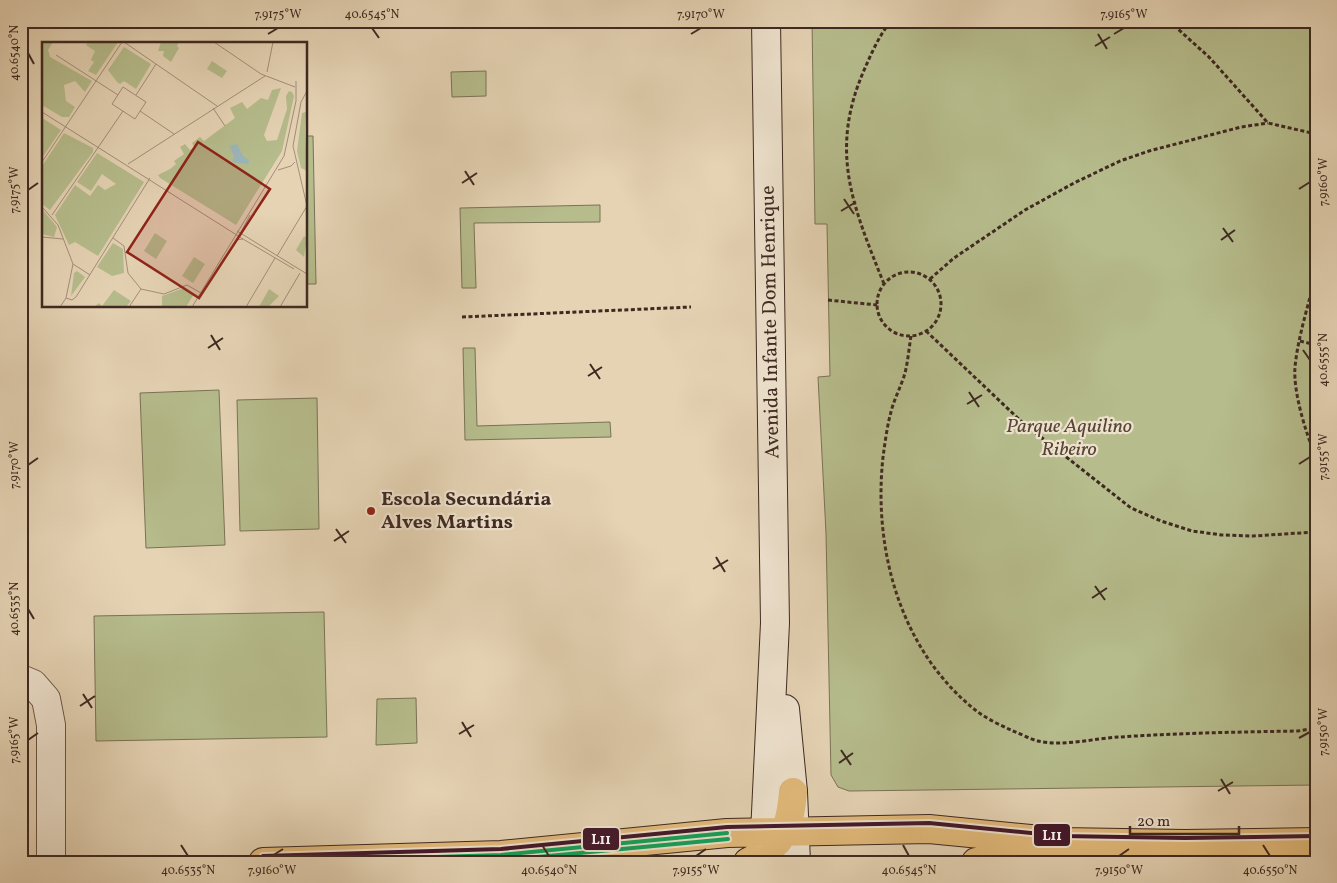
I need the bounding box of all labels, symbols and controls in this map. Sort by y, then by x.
text: 7.9175°W [254,7,302,23]
text: 40.6545°N [345,7,399,23]
text: 7.9170°W [677,7,725,23]
text: 7.9165°W [1100,7,1148,23]
text: 40.6540°N [7,25,23,81]
inset map [42,42,308,308]
text: 7.9160°W [1316,158,1332,206]
text: 7.9175°W [7,166,23,214]
street label: Avenida Infante Dom Henrique [755,185,787,459]
text: 40.6555°N [1316,333,1332,387]
park label: Parque Aquilino Ribeiro [1006,413,1132,464]
text: 7.9155°W [1316,433,1332,481]
text: 7.9170°W [7,441,23,489]
place label: Escola Secundária Alves Martins [381,486,552,537]
marker: Escola Secundária Alves Martins [365,505,377,517]
text: 40.6535°N [7,582,23,636]
text: 7.9150°W [1316,708,1332,756]
text: 7.9165°W [7,716,23,764]
scale bar [1130,803,1238,835]
text: 20 m [1137,812,1170,833]
line badge: L11 [1033,823,1071,847]
line badge: L11 [582,827,620,851]
text: L11 [1042,827,1062,846]
text: L11 [591,831,611,850]
text: 40.6535°N [161,863,215,879]
text: 7.9160°W [248,863,296,879]
text: 40.6540°N [521,863,577,879]
text: 7.9155°W [672,863,720,879]
text: 40.6545°N [882,863,936,879]
text: 7.9150°W [1095,863,1143,879]
text: 40.6550°N [1243,863,1297,879]

